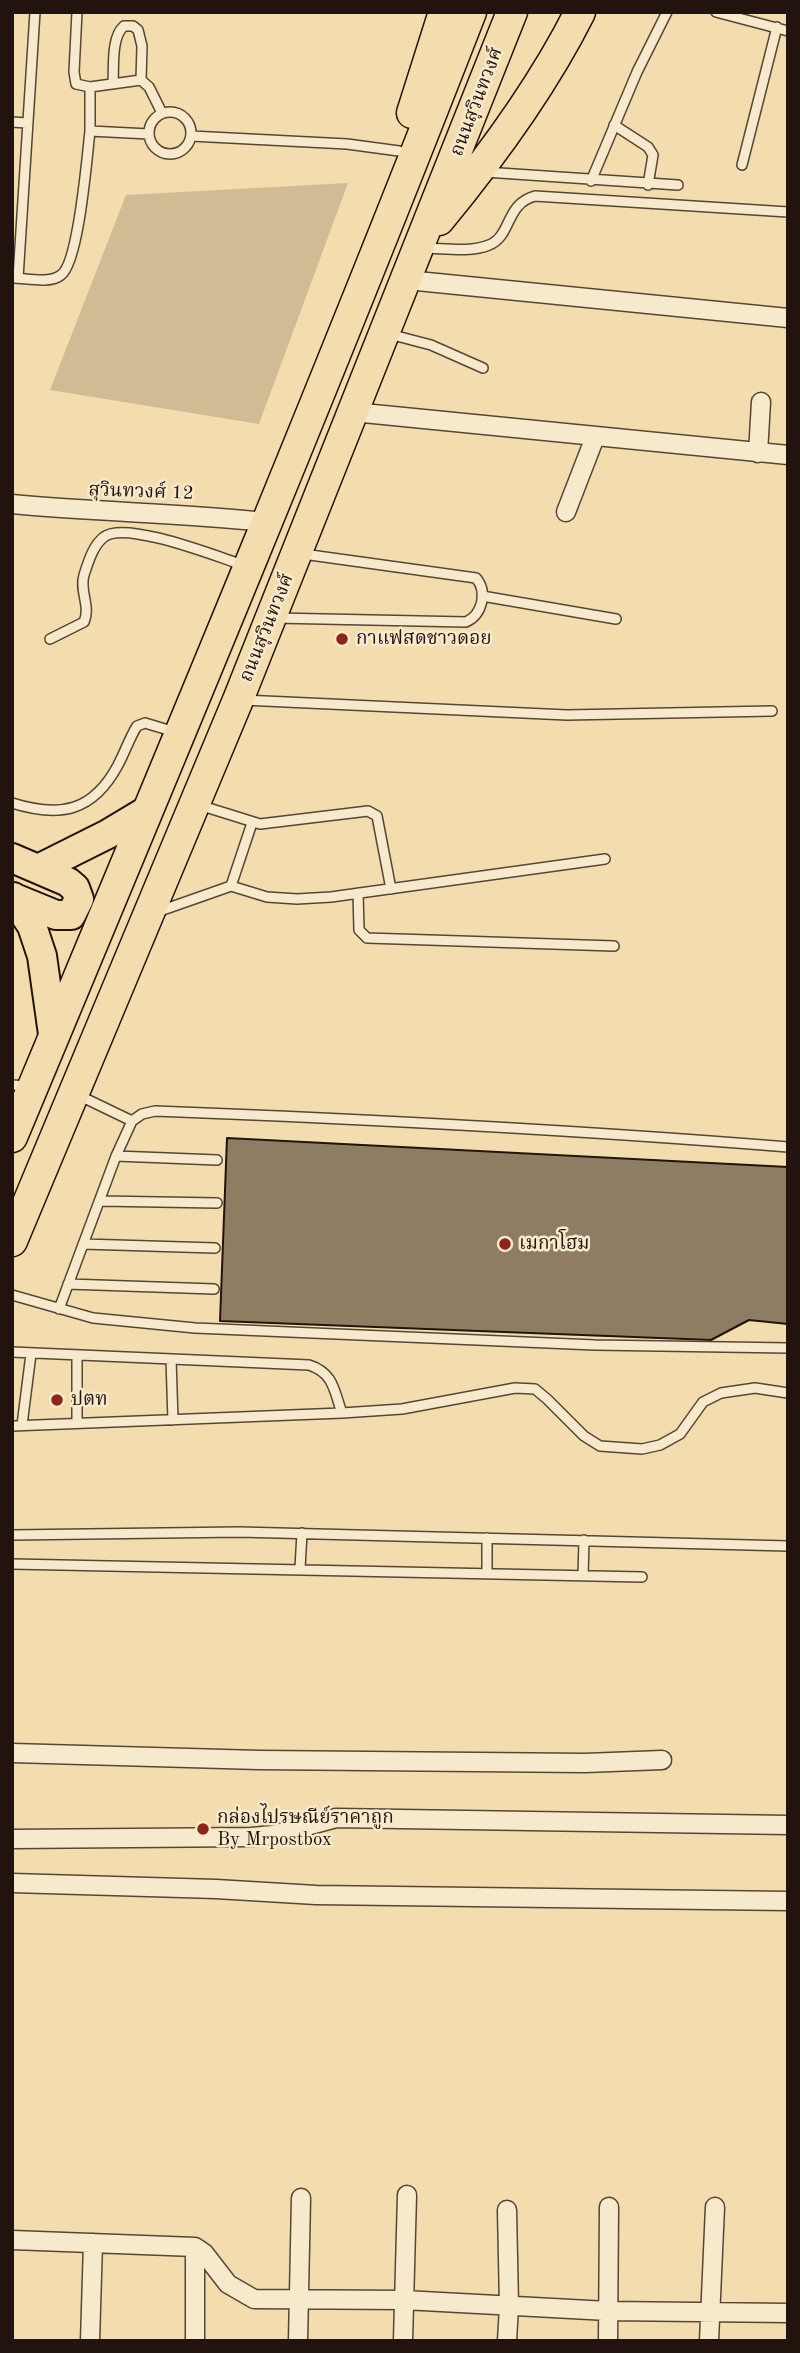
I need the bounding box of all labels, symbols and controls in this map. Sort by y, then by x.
street label: ถนนสุวินทวงศ์ [446,44,508,160]
street label: สุวินทวงศ์ 12 [88,479,194,505]
street label: ถนนสุวินทวงศ์ [235,571,299,685]
place label: กาแฟสดชาวดอย [356,628,492,650]
marker: กาแฟสดชาวดอย [334,631,350,647]
place label: เมกาโฮม [519,1233,590,1255]
marker: เมกาโฮม [497,1236,513,1252]
place label: ปตท [71,1389,108,1411]
marker: ปตท [49,1392,65,1408]
place label: กล่องไปรษณีย์ราคาถูก By Mrpostbox [217,1807,394,1851]
marker: กล่องไปรษณีย์ราคาถูก By Mrpostbox [195,1821,211,1837]

